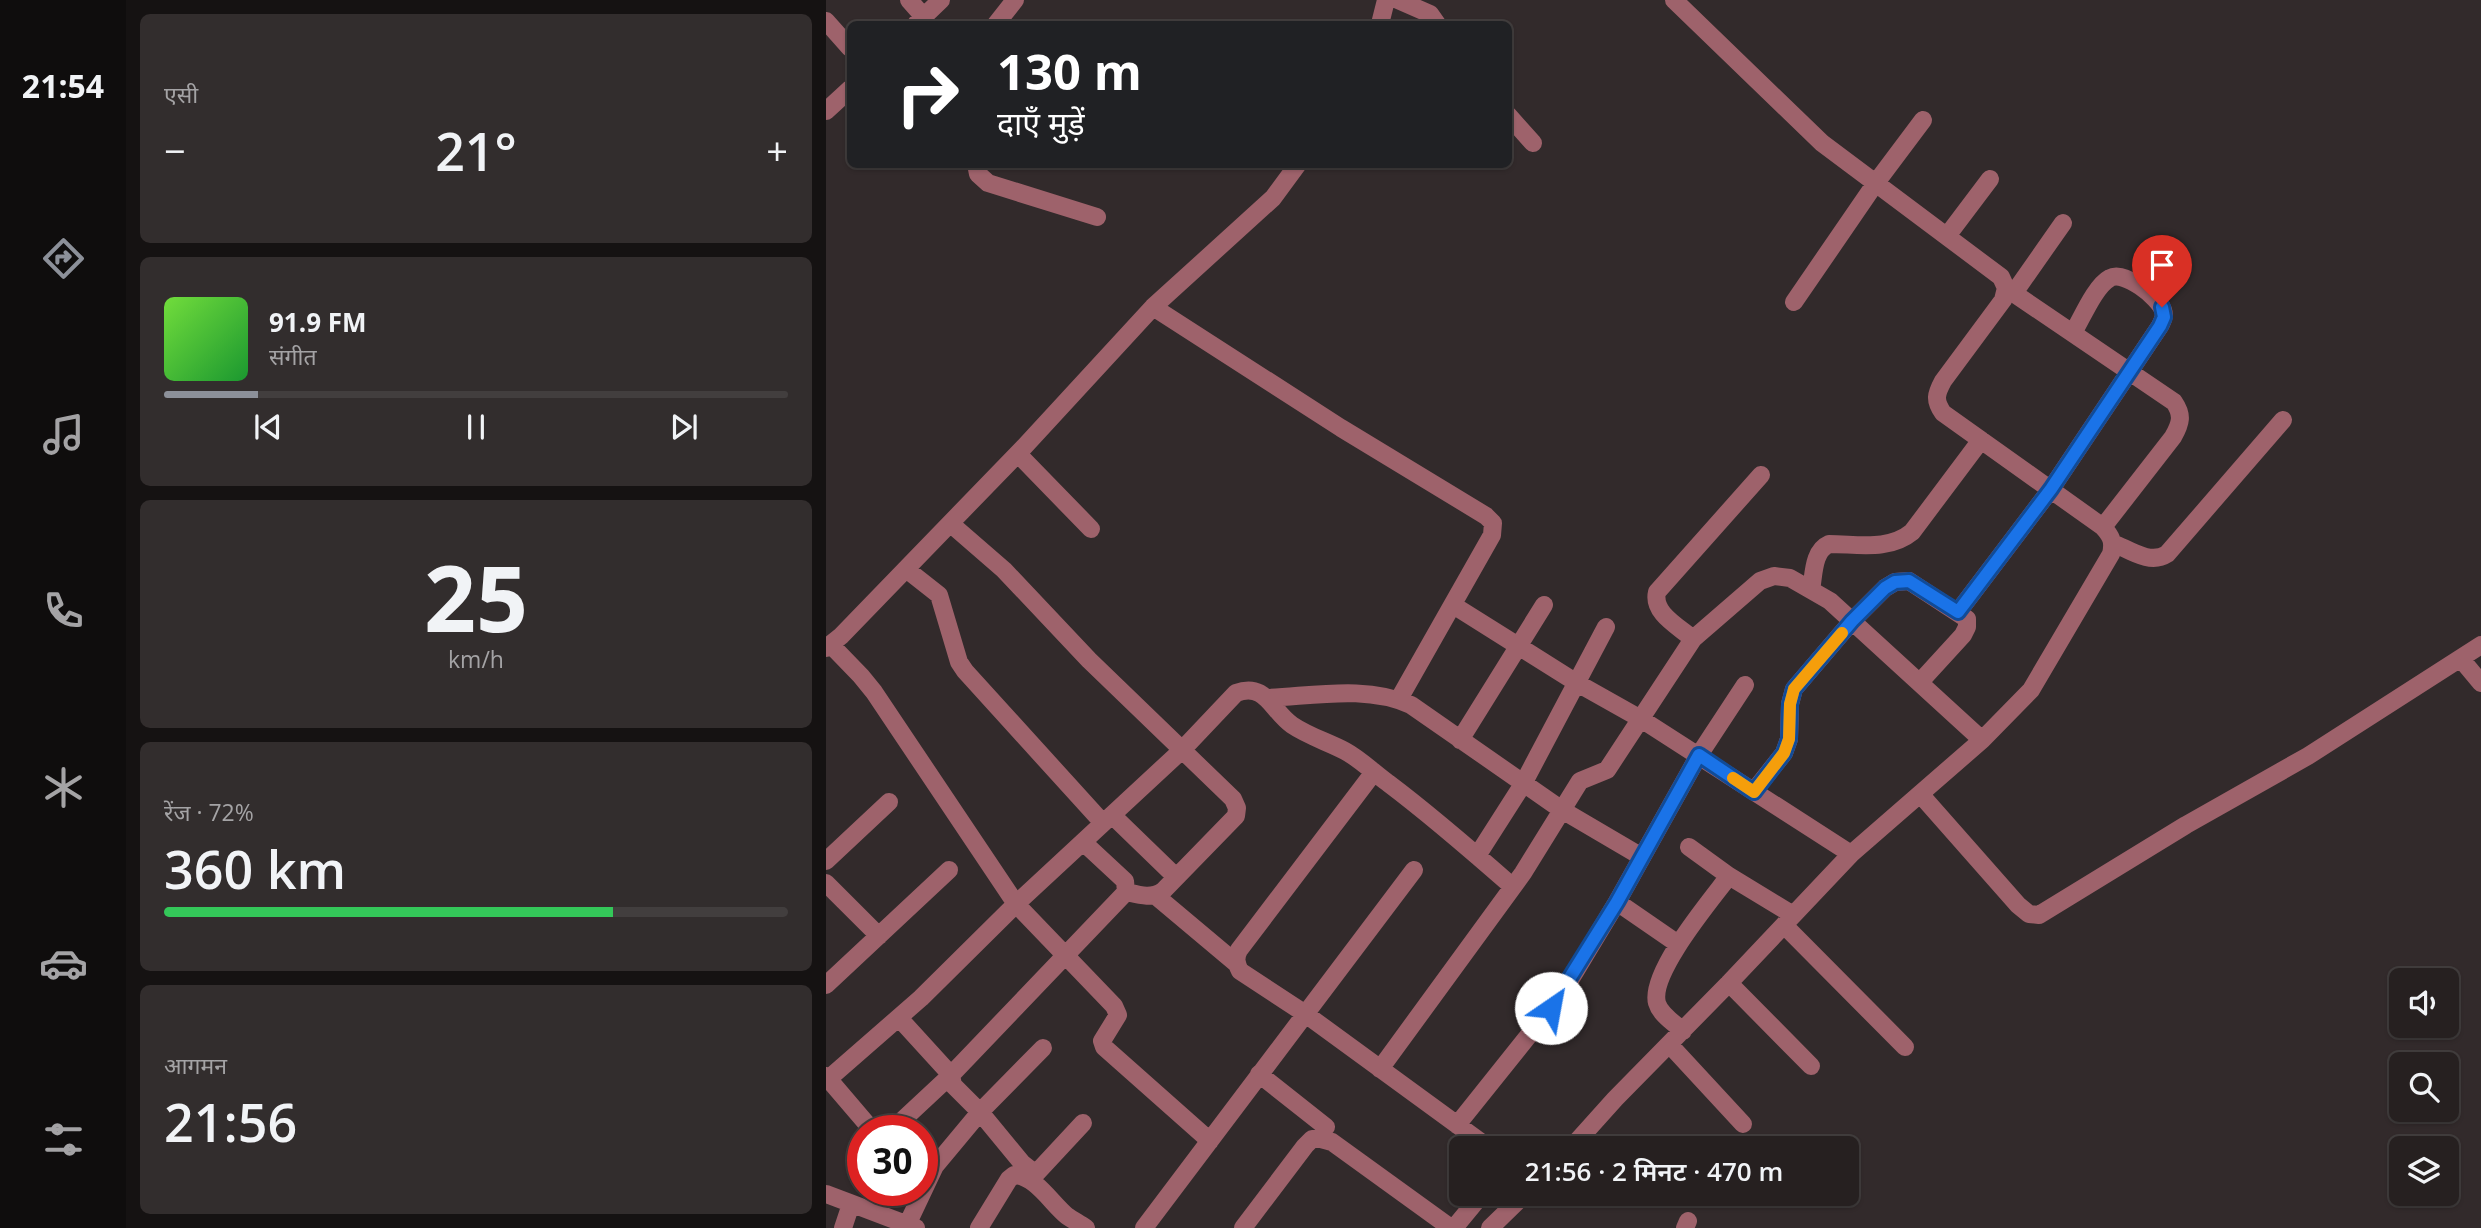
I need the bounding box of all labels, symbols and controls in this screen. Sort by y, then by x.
text: 130 m [997,38,1142,104]
icon: right [882,49,973,140]
text: 21:54 [22,64,104,107]
text: एसी [164,78,198,110]
text: दाएँ मुड़ें [997,101,1085,144]
text: 21° [435,115,517,186]
text: − [164,124,186,176]
text: + [766,124,788,176]
icon: directions [39,234,88,283]
pin [2132,235,2192,307]
icon: arrive [2143,246,2181,284]
text: 91.9 FM [269,304,367,340]
text: संगीत [269,340,317,372]
icon: previous [249,408,287,446]
icon: pause [457,408,495,446]
icon: next [665,408,703,446]
icon: music [39,410,88,459]
text: 25 [424,535,528,659]
icon: phone [39,586,88,635]
text: km/h [448,643,504,675]
icon: climate [39,763,88,812]
text: रेंज · 72% [164,796,254,828]
text: 360 km [164,833,346,904]
icon: car [39,939,88,988]
map controls [2389,968,2459,1206]
button: sound [2389,968,2459,1038]
position arrow [1514,971,1588,1045]
text: आगमन [164,1049,227,1081]
button: search [2389,1052,2459,1122]
text: 21:56 [164,1086,297,1157]
icon: filters [39,1115,88,1164]
speed limit sign: 30 [847,1115,938,1206]
button: layers [2389,1136,2459,1206]
text: 21:56 · 2 मिनट · 470 m [1525,1153,1783,1189]

